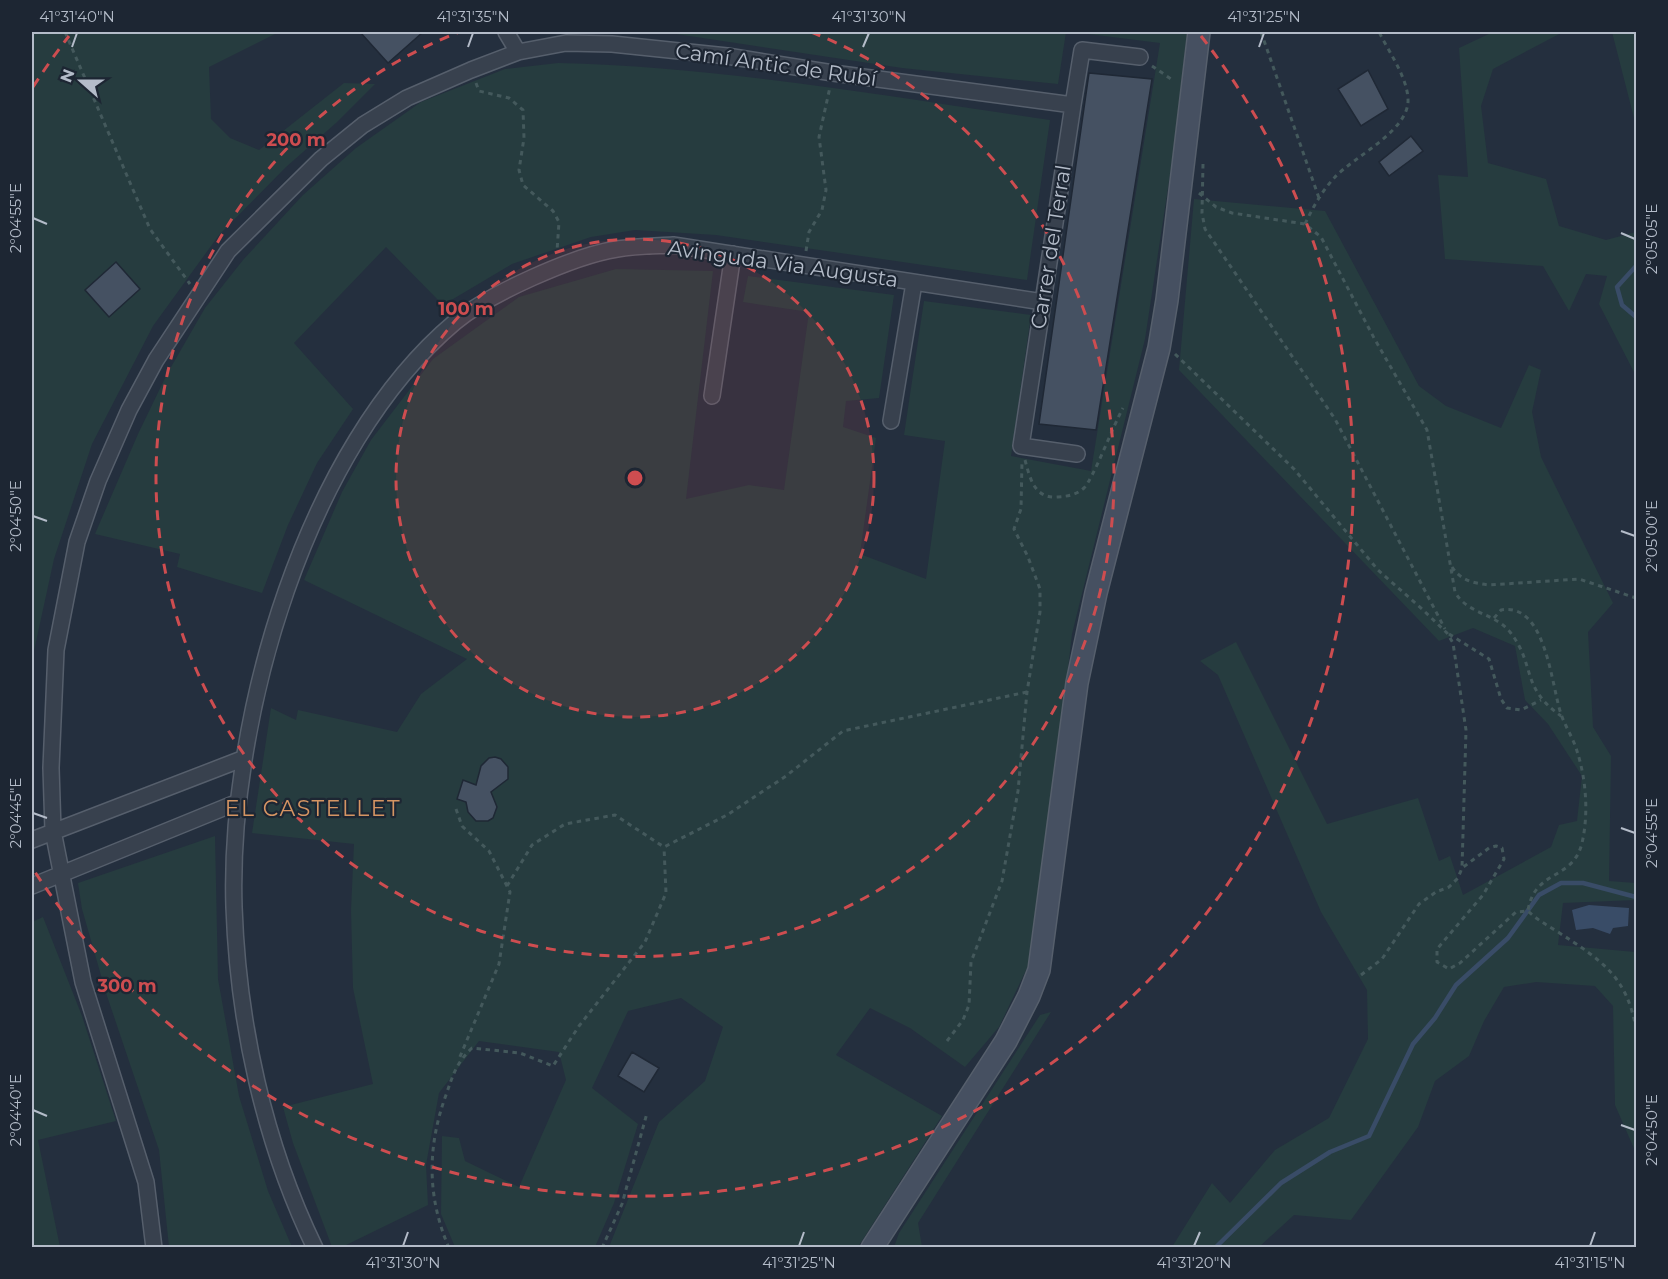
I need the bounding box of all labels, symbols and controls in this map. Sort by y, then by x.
text: 41°31'40"N [39,7,115,26]
text: 41°31'35"N [436,7,510,26]
text: 41°31'30"N [832,7,906,26]
text: 41°31'25"N [1227,7,1301,26]
street label: Camí Antic de Rubí [674,38,880,91]
north arrow [51,51,111,111]
text: N [56,66,79,85]
text: 200 m [266,129,326,151]
street label: Carrer del Terral [1025,163,1076,331]
text: 2°04'55"E [6,183,25,253]
text: 2°05'05"E [1642,204,1661,274]
street label: Avinguda Via Augusta [666,235,900,292]
text: 100 m [438,298,494,320]
centre of rings [625,468,645,488]
text: 2°04'50"E [6,480,25,552]
text: 2°05'00"E [1642,500,1661,572]
text: 2°04'45"E [6,778,25,848]
district label: EL CASTELLET [225,795,401,822]
text: 2°04'55"E [1642,798,1661,868]
text: 300 m [96,975,157,997]
text: 2°04'40"E [6,1074,25,1146]
text: 2°04'50"E [1642,1094,1661,1166]
text: 41°31'30"N [366,1253,440,1272]
text: 41°31'25"N [762,1253,836,1272]
text: 41°31'20"N [1156,1253,1232,1272]
text: 41°31'15"N [1555,1253,1625,1272]

